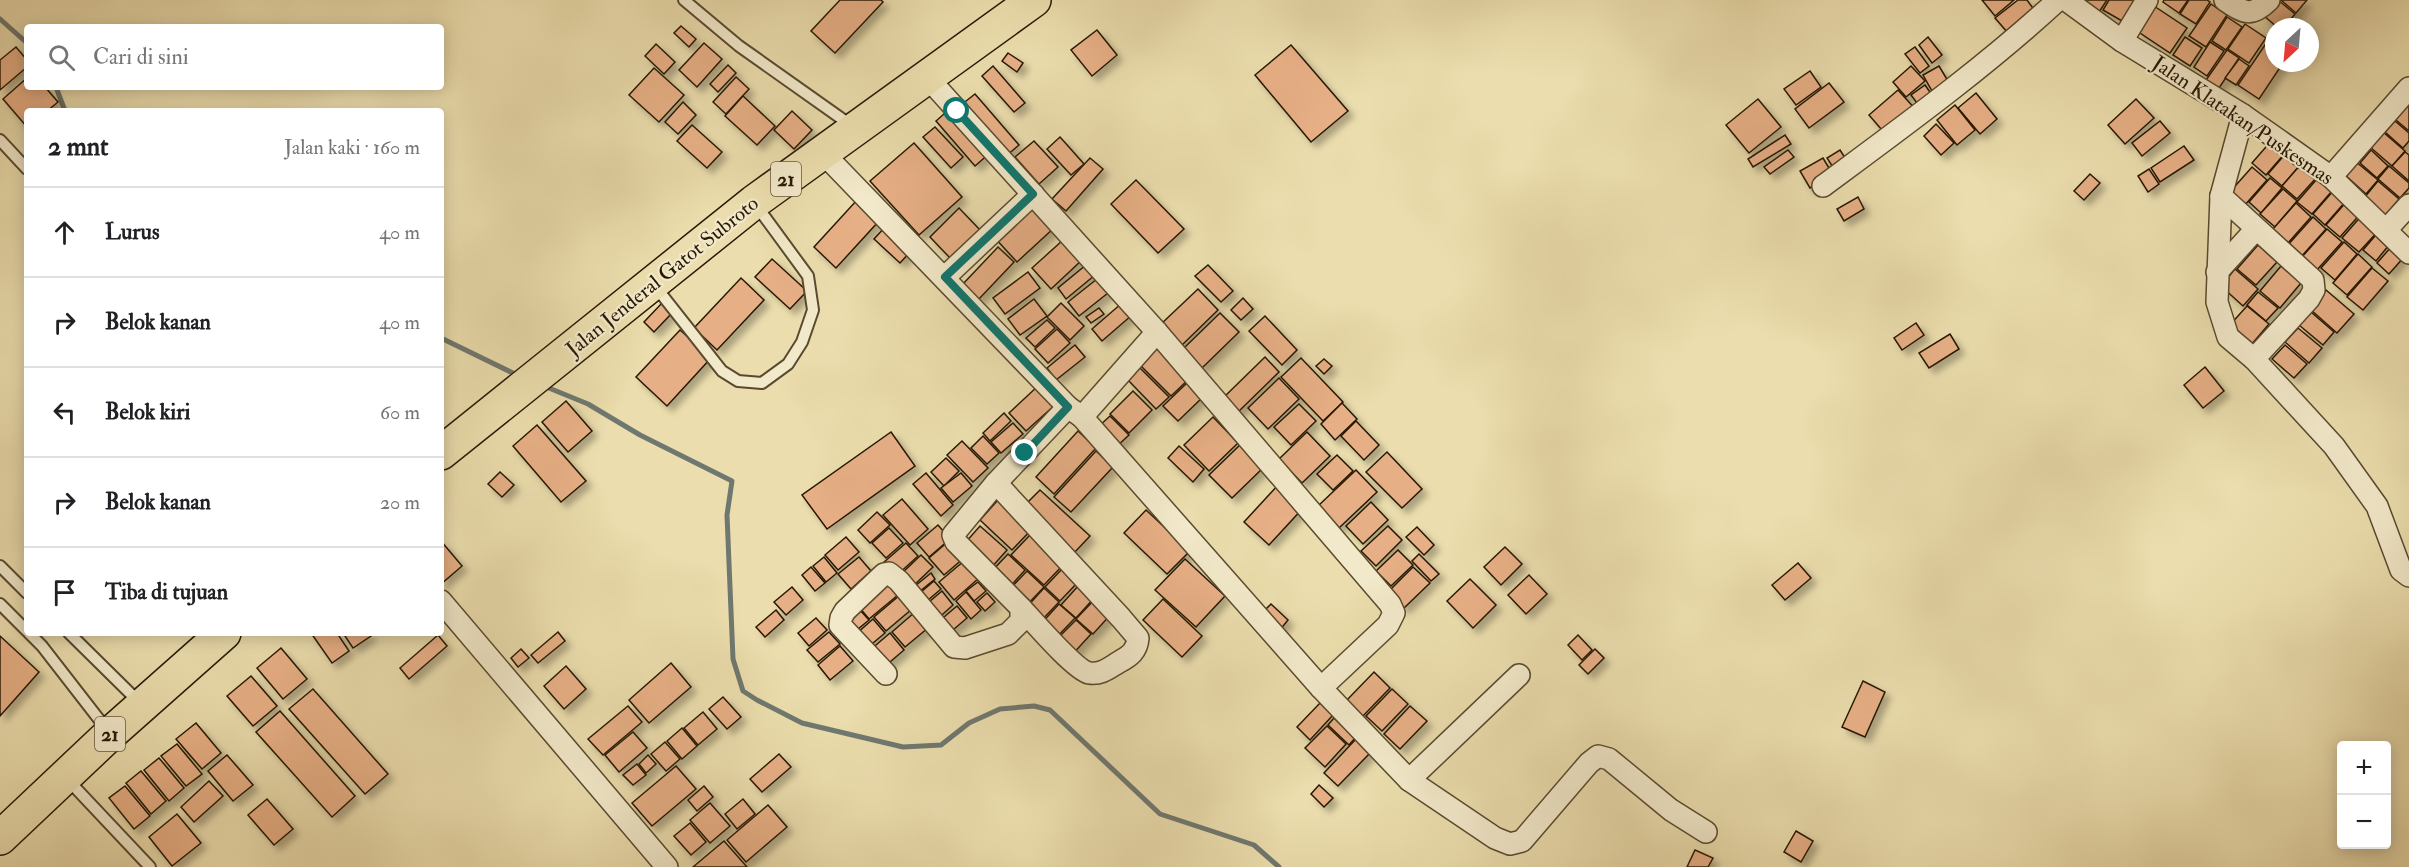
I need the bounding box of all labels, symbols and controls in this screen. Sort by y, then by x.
north arrow [2265,18,2319,72]
search box [24,24,444,90]
icon: search [45,41,78,74]
text: Cari di sini [93,43,189,71]
street label: Jalan Klatakan/Puskesmas [2146,49,2339,191]
route start [943,97,969,123]
text: 2 mnt [48,131,109,163]
text: Jalan kaki · 160 m [284,135,420,160]
road number: 21 [771,162,801,196]
street label: Jalan Jenderal Gatot Subroto [560,190,764,363]
icon: ahead [48,216,81,249]
text: Lurus [105,218,159,246]
text: 40 m [379,220,420,245]
icon: right [48,306,81,339]
text: Belok kanan [105,308,211,336]
text: 40 m [379,310,420,335]
icon: left [48,396,81,429]
text: Belok kiri [105,398,190,426]
text: 60 m [380,400,420,425]
route end [1011,439,1037,465]
icon: right [48,486,81,519]
text: Belok kanan [105,488,211,516]
text: 20 m [380,490,420,515]
icon: arrive [48,576,81,609]
text: Tiba di tujuan [105,578,228,606]
road number: 21 [95,717,125,751]
map controls [2337,741,2391,849]
button: + [2337,741,2391,795]
button: − [2337,795,2391,849]

